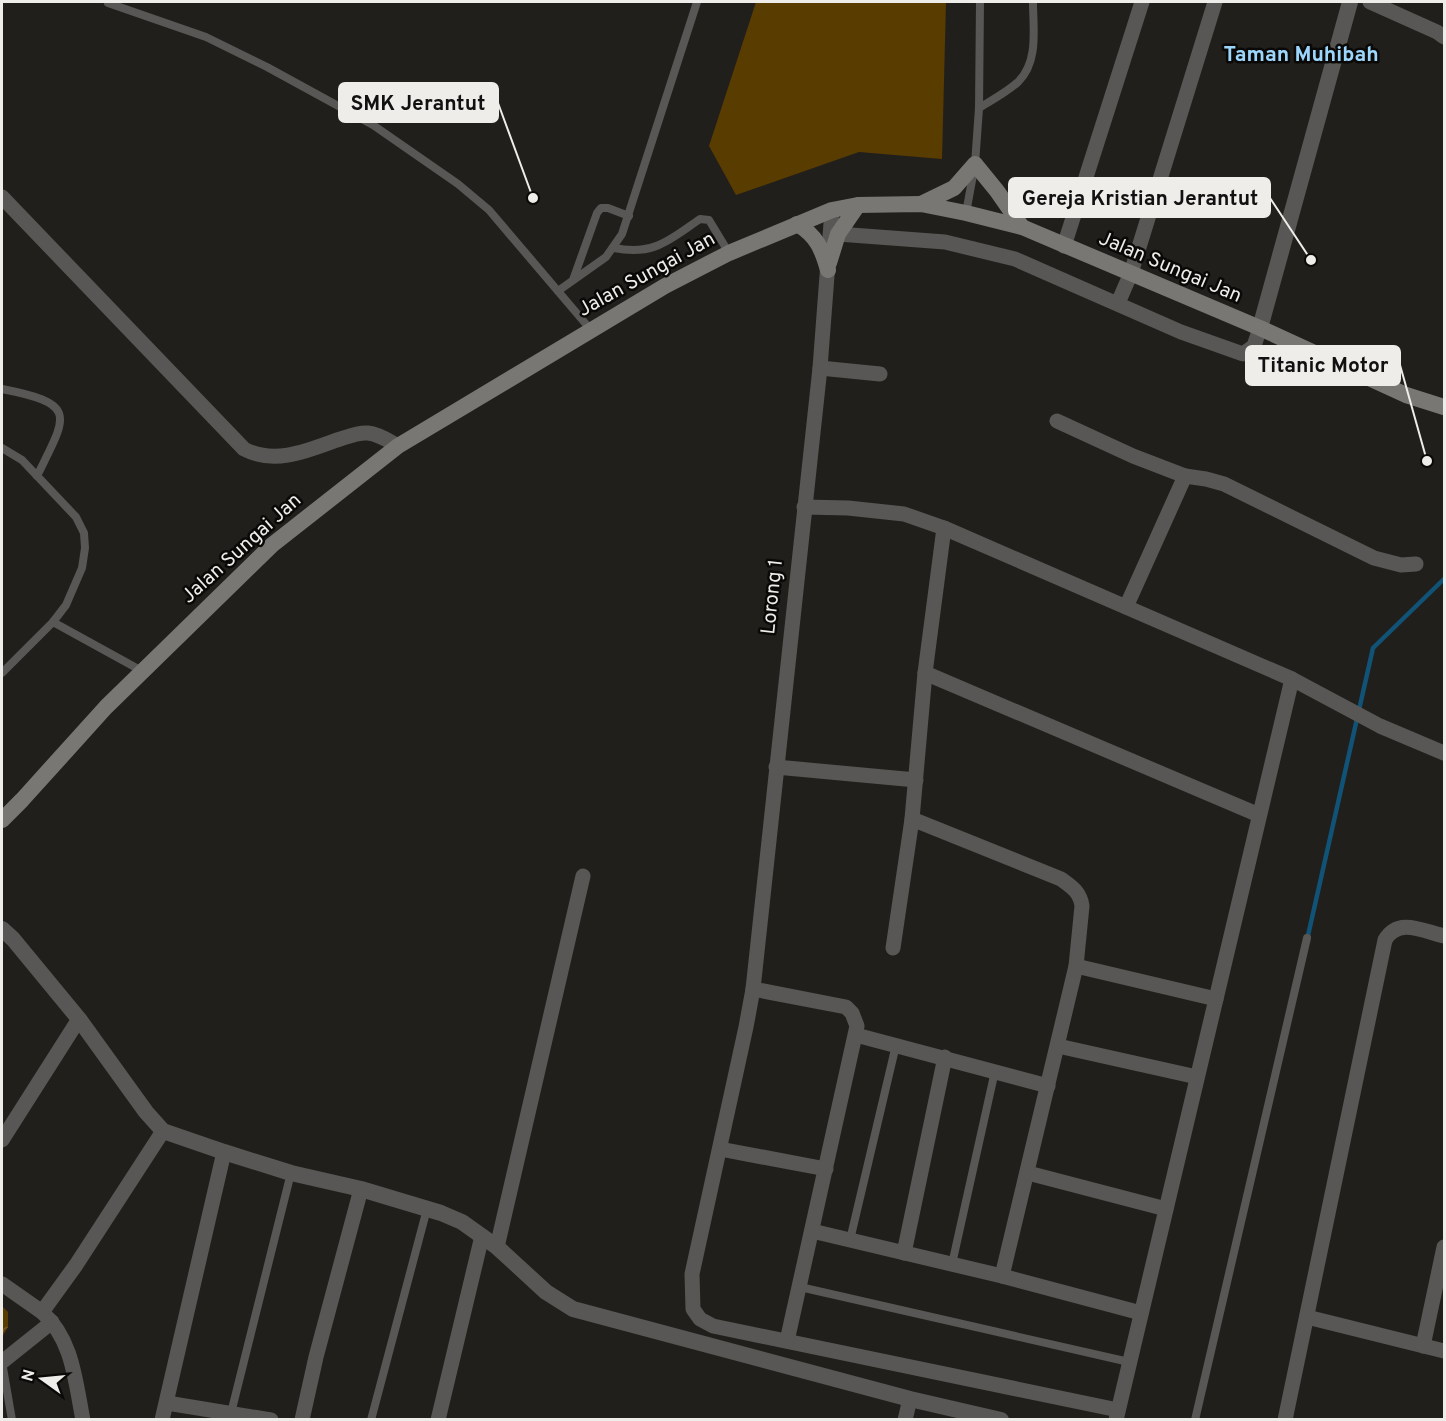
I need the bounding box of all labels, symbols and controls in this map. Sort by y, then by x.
district label: Taman Muhibah [1223,42,1379,69]
callout: SMK Jerantut [339,83,498,122]
text: SMK Jerantut [350,91,486,118]
callout: Gereja Kristian Jerantut [1009,178,1270,217]
text: Gereja Kristian Jerantut [1022,186,1258,213]
street label: Jalan Sungai Jan [1094,226,1246,310]
street label: Jalan Sungai Jan [574,227,720,323]
callout: Titanic Motor [1246,346,1400,385]
text: Titanic Motor [1258,353,1389,380]
street label: Jalan Sungai Jan [176,488,308,610]
street label: Lorong 1 [756,558,790,636]
north arrow [12,1349,72,1409]
text: N [18,1367,41,1384]

